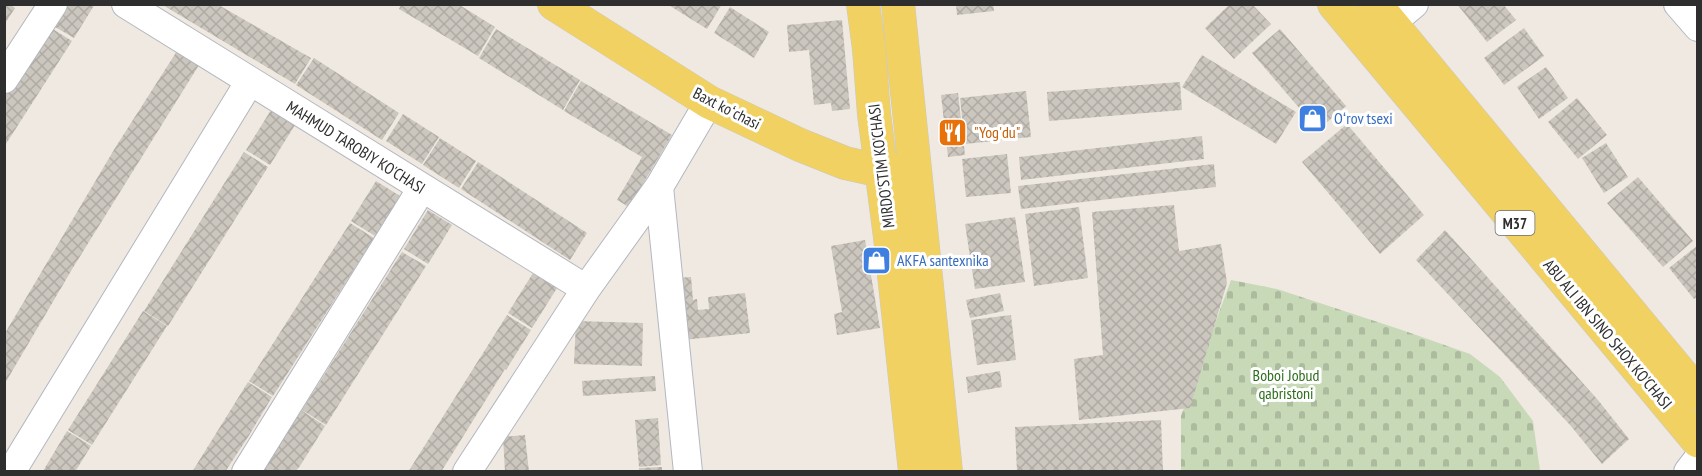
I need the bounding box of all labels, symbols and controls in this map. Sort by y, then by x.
street label: Baxt koʻchasi [690,83,764,133]
street label: MAHMUD TAROBIY KO'CHASI [283,96,429,198]
shop icon: Oʻrov tsexi [1297,102,1329,134]
street label: MIRDO'STIM KO'CHASI [863,103,899,229]
place label: Oʻrov tsexi [1334,108,1393,128]
restaurant icon: "Yog'du" [937,116,969,148]
place label: "Yog'du" [974,122,1020,142]
road number: M37 [1496,211,1534,235]
shop icon: AKFA santexnika [860,244,892,276]
place label: AKFA santexnika [897,250,989,270]
street label: ABU ALI IBN SINO SHOX KO'CHASI [1539,255,1677,413]
park label: Boboi Jobud qabristoni [1253,365,1319,403]

